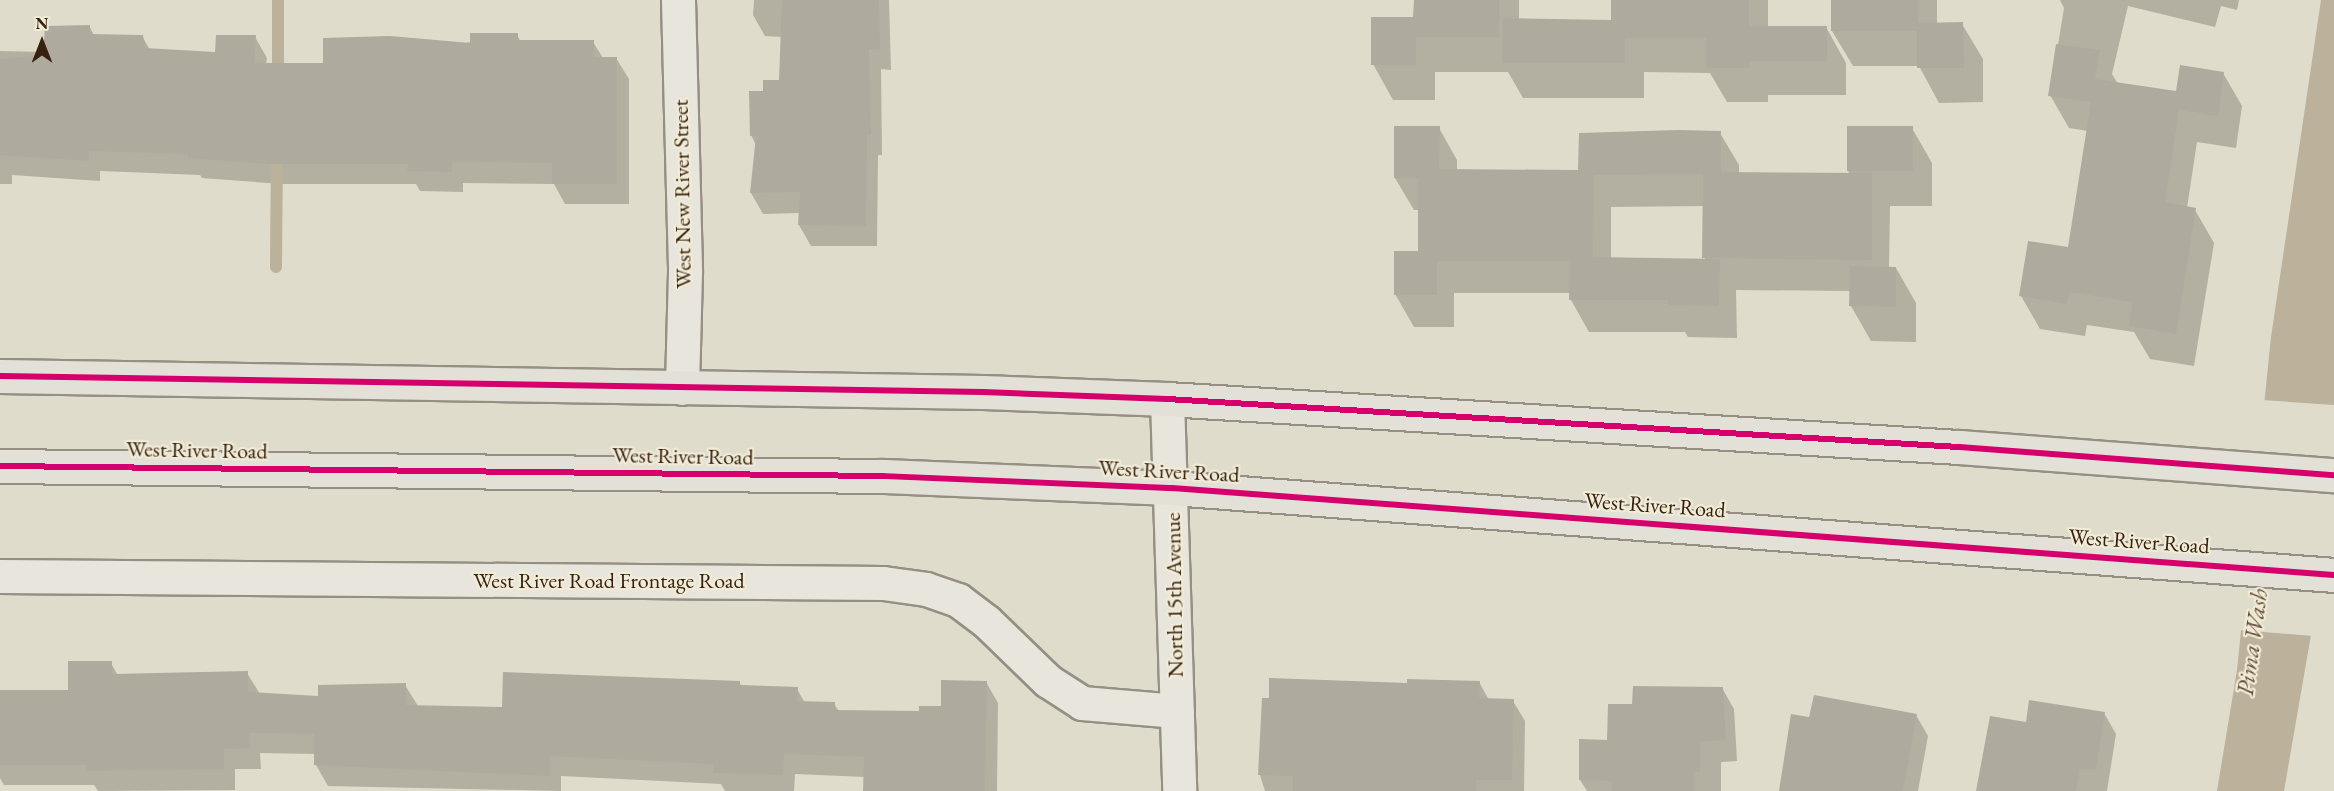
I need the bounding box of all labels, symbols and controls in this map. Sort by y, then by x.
north arrow [12,12,72,72]
text: N [36,13,48,34]
street label: West New River Street [667,99,697,289]
street label: West River Road [126,436,268,464]
street label: West River Road [612,442,754,470]
street label: West River Road [1098,454,1240,488]
street label: West River Road [1584,487,1726,523]
street label: North 15th Avenue [1159,512,1189,678]
street label: West River Road [2068,523,2210,559]
street label: West River Road Frontage Road [473,568,745,594]
water label: Pima Wash [2230,587,2274,697]

